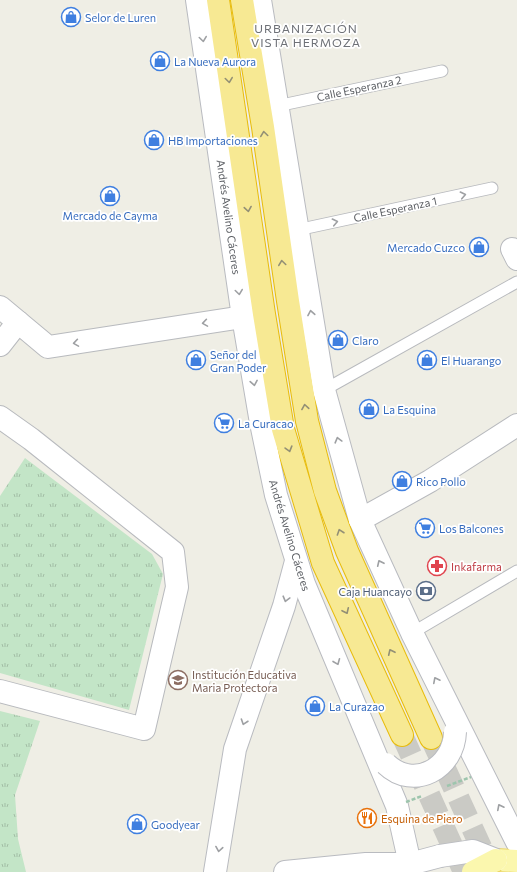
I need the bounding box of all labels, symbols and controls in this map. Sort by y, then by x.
shop icon: Selor de Luren [60,6,82,28]
place label: Selor de Luren [85,11,156,24]
district label: URBANIZACIÓN VISTA HERMOZA [251,21,361,49]
one-way arrow [198,36,207,42]
shop icon: La Nueva Aurora [149,50,171,72]
place label: La Nueva Aurora [174,55,256,68]
street label: Calle Esperanza 2 [315,73,403,103]
one-way arrow [224,77,233,83]
shop icon: HB Importaciones [143,129,165,151]
one-way arrow [260,131,269,137]
place label: HB Importaciones [168,134,258,147]
street label: Andrés Avelino Cáceres [214,159,244,275]
shop icon: Mercado de Cayma [99,185,121,207]
one-way arrow [459,191,466,199]
street label: Calle Esperanza 1 [352,194,438,224]
one-way arrow [243,206,252,212]
place label: Mercado de Cayma [62,209,158,222]
one-way arrow [332,218,339,226]
shop icon: Mercado Cuzco [468,236,490,258]
place label: Mercado Cuzco [387,241,465,254]
one-way arrow [278,260,287,266]
one-way arrow [234,289,243,295]
one-way arrow [307,310,316,316]
one-way arrow [201,318,208,327]
shop icon: Claro [327,329,349,351]
place label: Claro [352,334,379,347]
one-way arrow [73,338,79,347]
place label: Señor del Gran Poder [210,348,267,374]
shop icon: Señor del Gran Poder [185,349,207,371]
shop icon: El Huarango [416,349,438,371]
place label: El Huarango [441,354,502,367]
one-way arrow [249,380,258,386]
shop icon: La Esquina [358,398,380,420]
place label: La Esquina [383,403,436,416]
one-way arrow [301,404,310,410]
supermarket icon: La Curacao [213,412,235,434]
place label: La Curacao [238,417,294,430]
one-way arrow [334,437,343,444]
one-way arrow [284,445,293,452]
shop icon: Rico Pollo [391,470,413,492]
place label: Rico Pollo [416,475,466,488]
street label: Andrés Avelino Cáceres [267,478,313,592]
supermarket icon: Los Balcones [414,517,436,539]
place label: Los Balcones [439,522,504,535]
one-way arrow [336,529,345,536]
pharmacy icon: Inkafarma [426,555,448,577]
one-way arrow [376,559,384,566]
place label: Inkafarma [451,560,502,573]
bank icon: Caja Huancayo [415,580,437,602]
place label: Caja Huancayo [338,585,412,598]
one-way arrow [282,595,291,602]
one-way arrow [341,606,349,614]
one-way arrow [388,648,396,656]
one-way arrow [332,658,340,666]
place label: Institución Educativa Maria Protectora [192,668,296,694]
school or university icon: Institución Educativa Maria Protectora [167,669,189,691]
one-way arrow [433,677,441,684]
shop icon: La Curazao [304,695,326,717]
place label: La Curazao [329,700,385,713]
one-way arrow [241,718,249,725]
one-way arrow [497,804,504,811]
restaurant icon: Esquina de Piero [356,807,378,829]
place label: Esquina de Piero [381,812,463,825]
shop icon: Goodyear [126,813,148,835]
place label: Goodyear [151,818,201,831]
one-way arrow [215,846,224,852]

